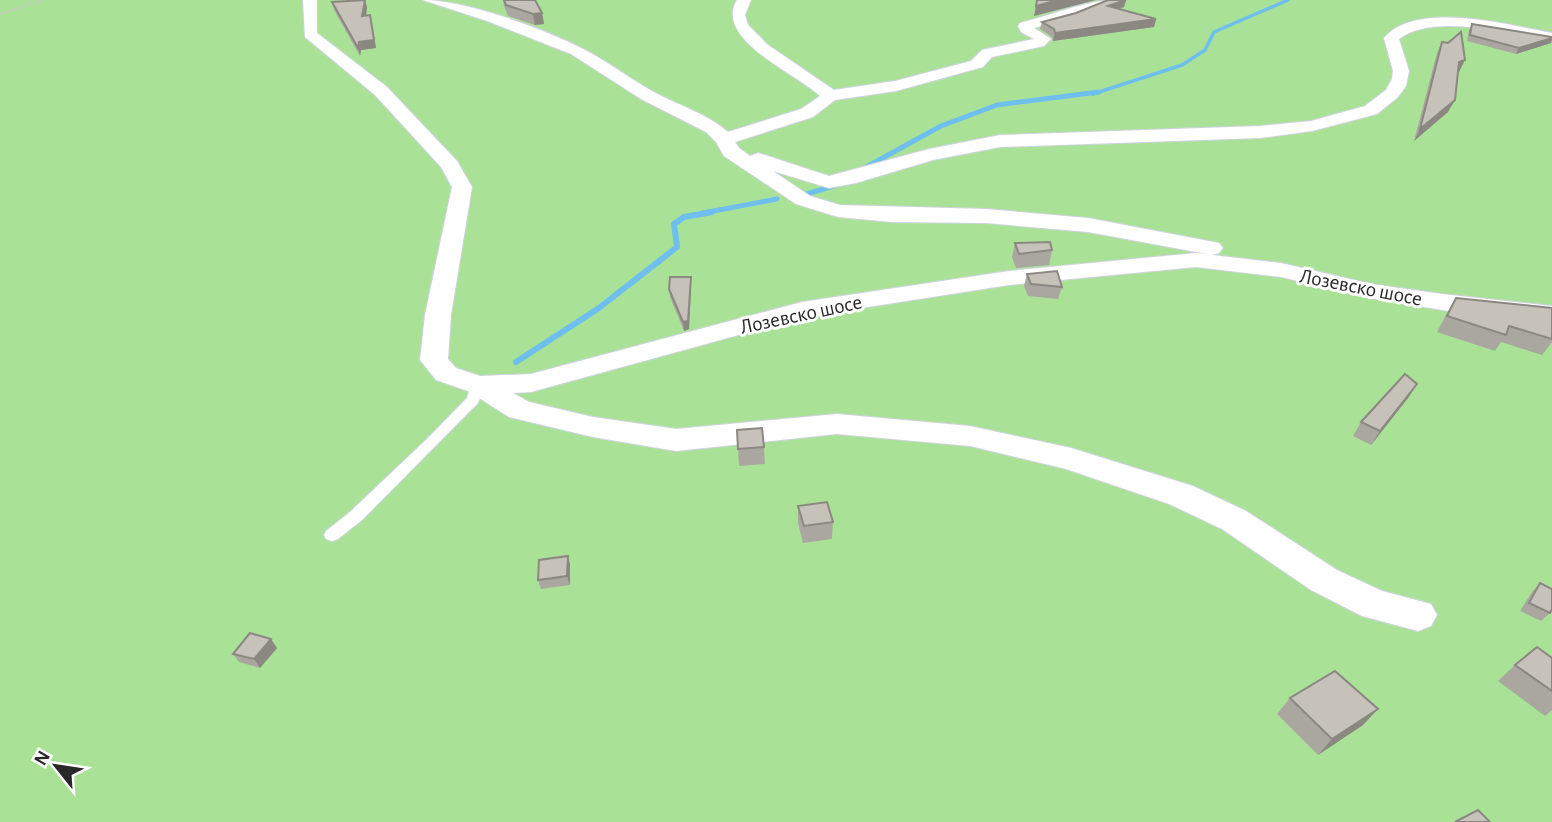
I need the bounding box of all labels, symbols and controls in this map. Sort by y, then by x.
street label: Лозевско шосе [1298,265,1424,310]
street label: Лозевско шосе [738,291,864,338]
north arrow [21,731,91,801]
text: N [31,748,54,769]

